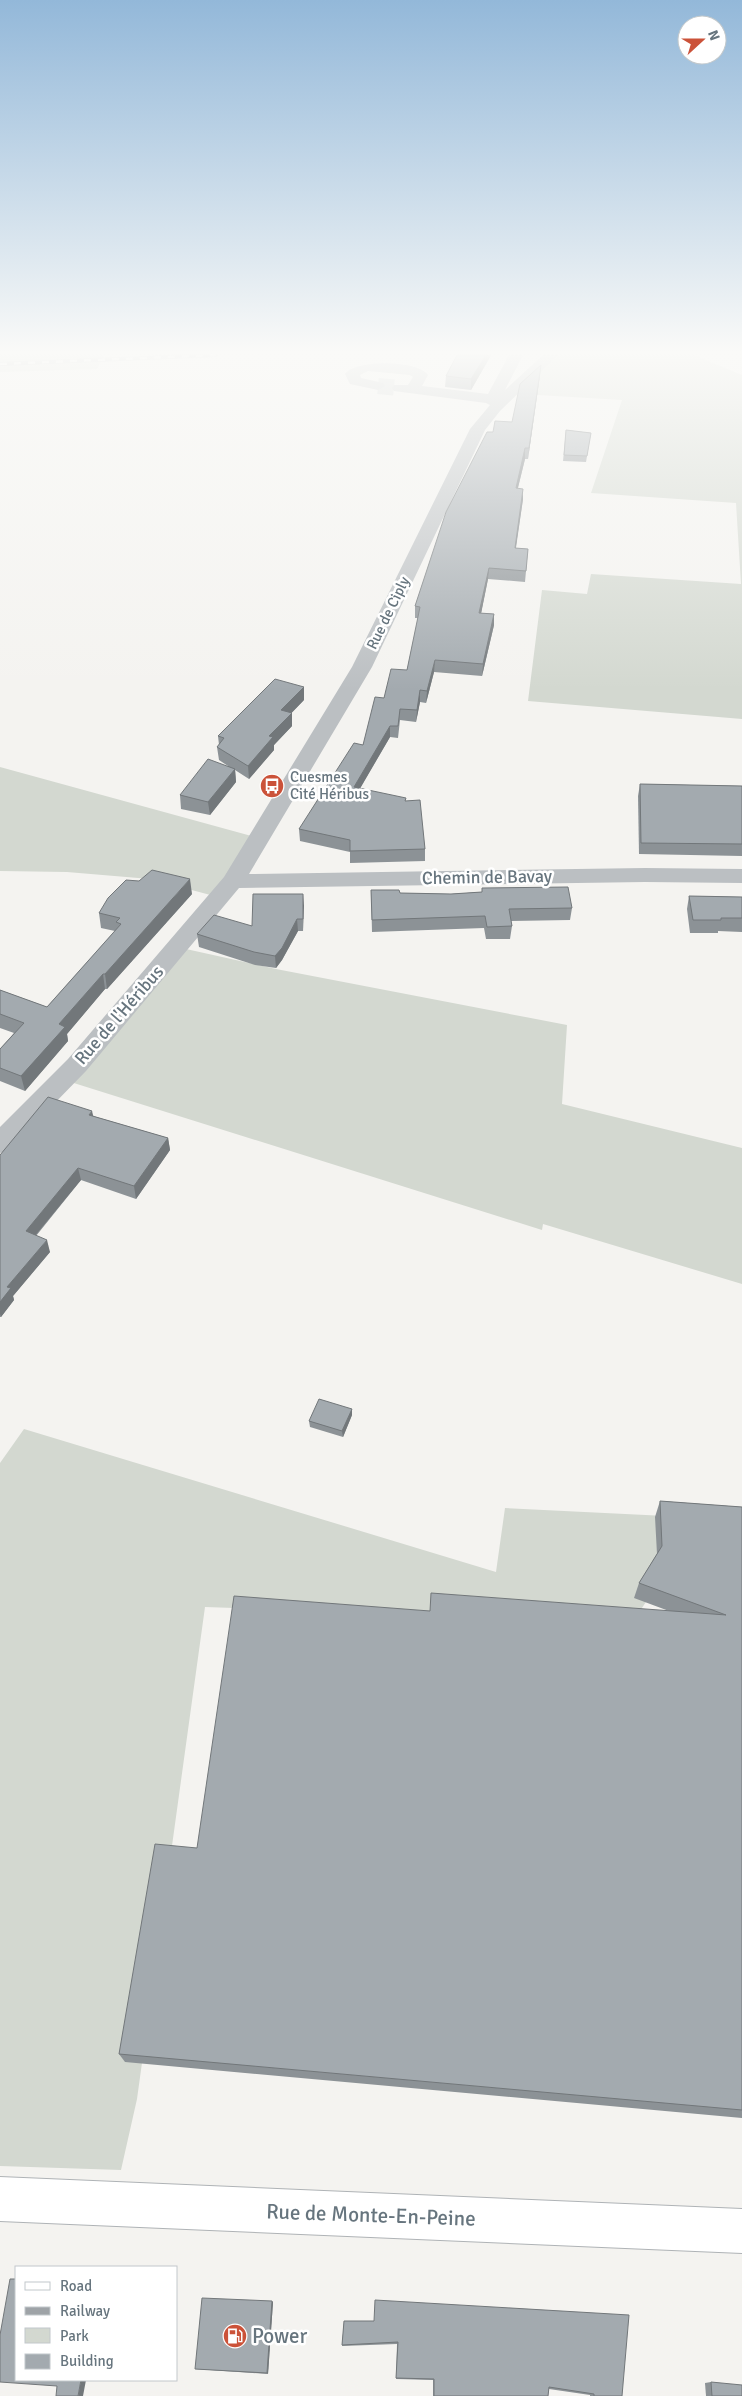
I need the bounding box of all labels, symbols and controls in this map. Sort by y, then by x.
north arrow [677,15,727,65]
text: N [704,28,723,43]
street label: Rue de Ciply [363,574,413,652]
place label: Cuesmes Cité Héribus [290,768,370,803]
bus stop icon: Cuesmes Cité Héribus [259,773,285,799]
street label: Chemin de Bavay [422,865,553,889]
street label: Rue de l'Héribus [70,961,168,1069]
street label: Rue de Monte-En-Peine [266,2198,476,2232]
legend [15,2266,178,2381]
text: Road [60,2277,92,2295]
text: Railway [60,2302,110,2320]
fuel station icon: Power [222,2323,248,2349]
place label: Power [252,2323,307,2349]
text: Park [60,2327,89,2345]
text: Building [60,2352,114,2370]

